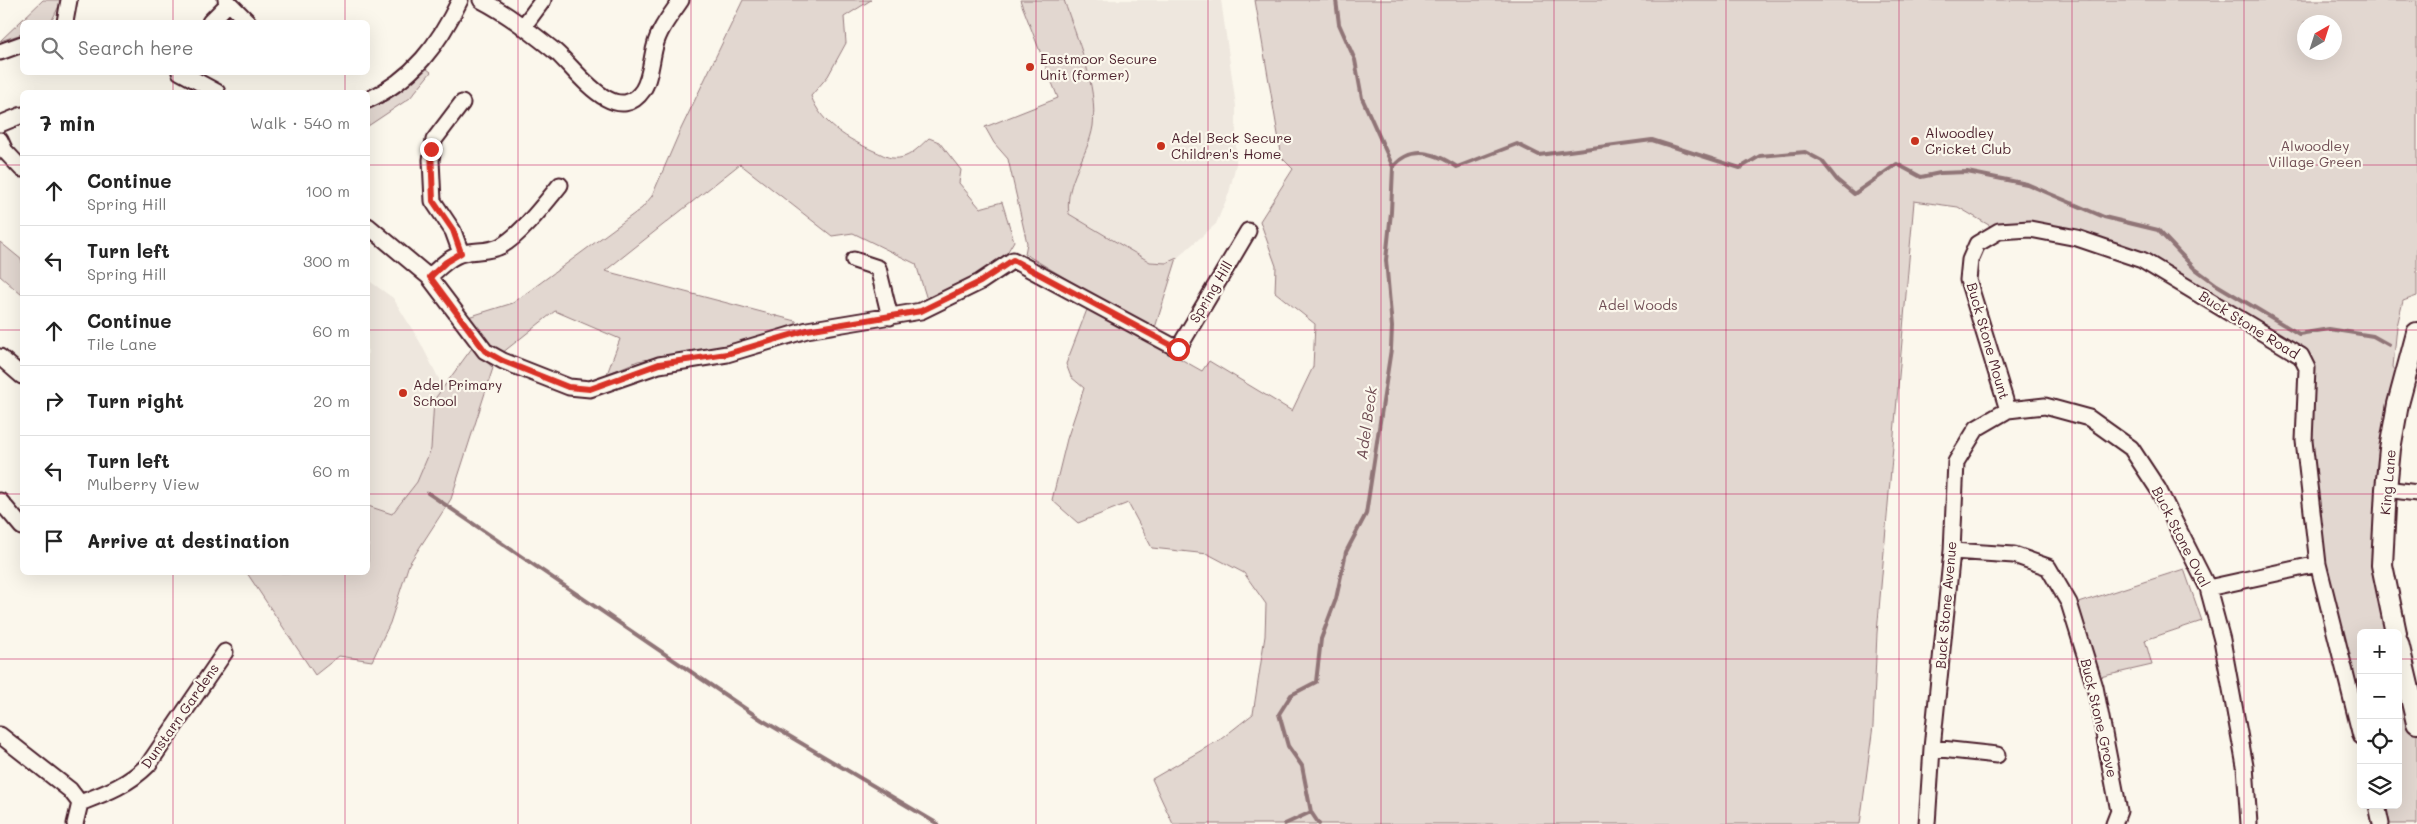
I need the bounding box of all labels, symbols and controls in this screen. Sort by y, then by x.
north arrow [2297,15,2342,60]
search box [20,20,370,75]
icon: search [38,34,66,62]
text: Search here [78,35,194,60]
place label: Eastmoor Secure Unit (former) [1040,49,1157,84]
marker: Eastmoor Secure Unit (former) [1024,61,1036,73]
text: 7 min [40,109,95,136]
text: Walk · 540 m [250,112,350,133]
place label: Alwoodley Cricket Club [1925,123,2011,158]
place label: Adel Beck Secure Children's Home [1171,128,1292,163]
marker: Alwoodley Cricket Club [1909,135,1921,147]
park label: Alwoodley Village Green [2269,136,2361,171]
route end [420,138,443,161]
marker: Adel Beck Secure Children's Home [1155,140,1167,152]
text: Continue [87,168,172,193]
icon: ahead [40,177,68,205]
text: 100 m [305,180,350,201]
text: Spring Hill [87,193,166,214]
text: Turn left [87,238,170,263]
icon: left [40,247,68,275]
text: 300 m [303,250,350,271]
street label: Spring Hill [1185,257,1237,326]
text: Spring Hill [87,263,166,284]
street label: Buck Stone Mount [1963,280,2014,402]
street label: Buck Stone Road [2196,286,2303,363]
park label: Adel Woods [1598,295,1678,314]
text: Continue [87,308,172,333]
icon: ahead [40,317,68,345]
text: 60 m [313,320,350,341]
text: Tile Lane [87,333,157,354]
route start [1167,338,1190,361]
place label: Adel Primary School [413,375,502,410]
water label: Adel Beck [1351,384,1381,460]
icon: right [40,387,68,415]
marker: Adel Primary School [397,387,409,399]
text: Turn right [87,388,184,413]
text: 20 m [313,390,350,411]
text: Turn left [87,448,170,473]
street label: King Lane [2375,448,2400,515]
icon: left [40,457,68,485]
text: 60 m [313,460,350,481]
text: Mulberry View [87,473,200,494]
street label: Buck Stone Oval [2148,483,2215,590]
icon: arrive [40,527,68,555]
text: Arrive at destination [87,528,290,553]
street label: Buck Stone Avenue [1930,540,1961,670]
map controls [2357,629,2402,809]
button: + [2357,629,2402,674]
street label: Buck Stone Grove [2077,657,2122,779]
street label: Dunstarn Gardens [136,659,223,772]
button: − [2357,674,2402,719]
button: locate [2357,719,2402,764]
button: layers [2357,764,2402,809]

